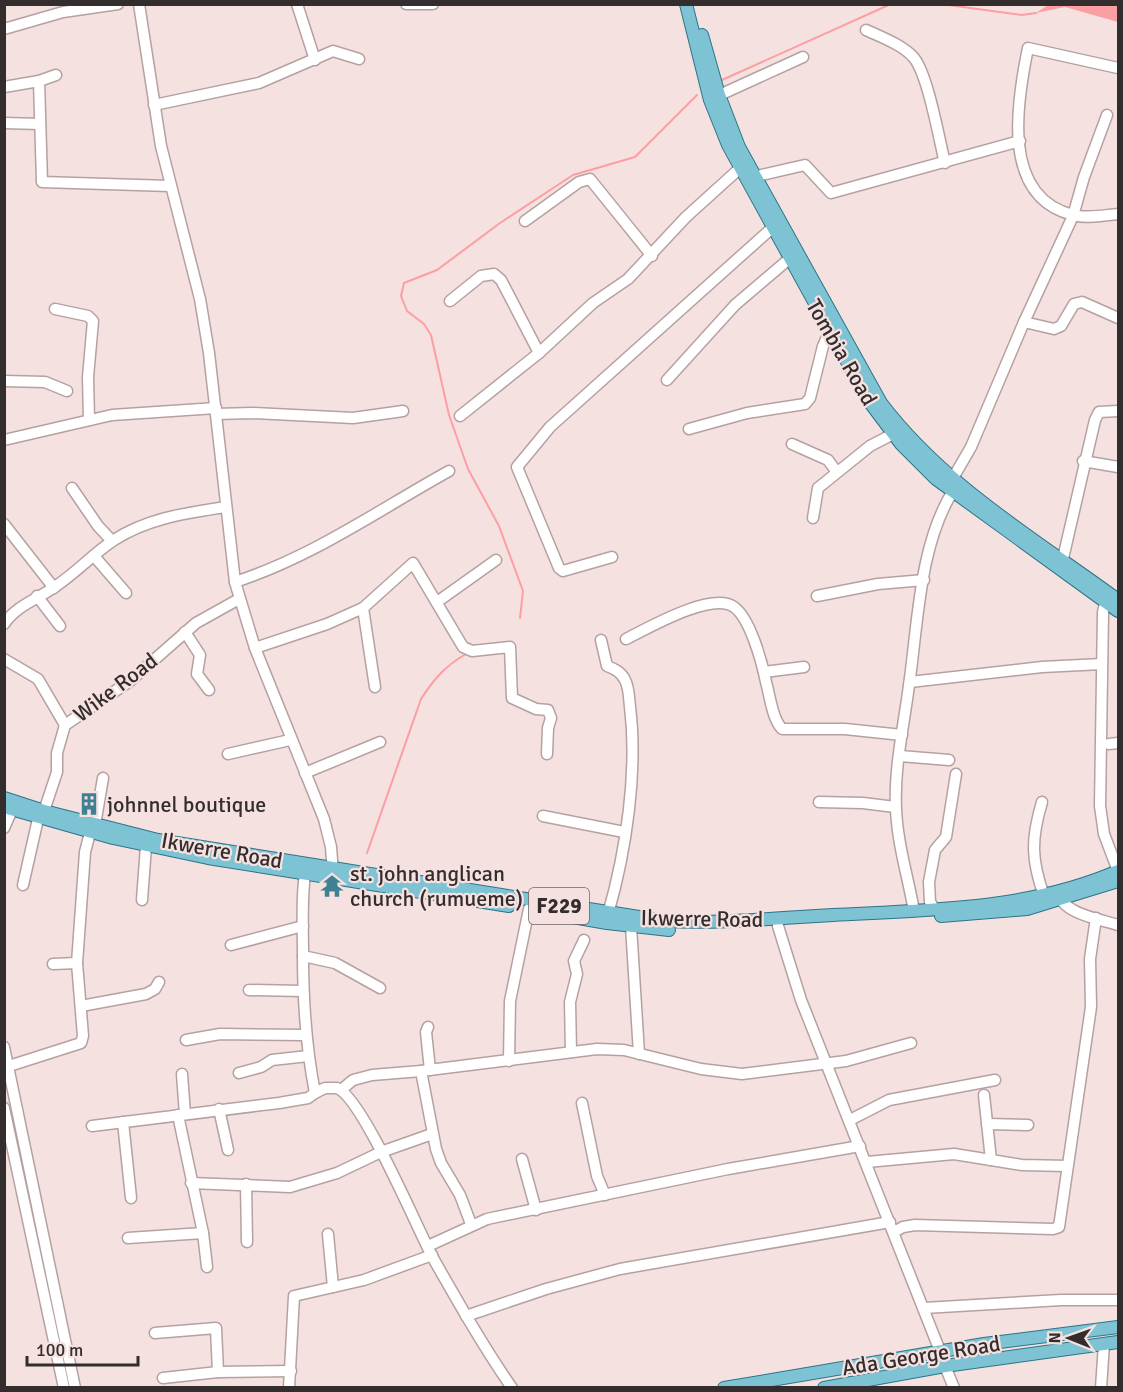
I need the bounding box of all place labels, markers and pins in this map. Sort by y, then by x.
building icon: johnnel boutique [76,791,102,817]
place label: johnnel boutique [107,791,266,818]
place label: st. john anglican church (rumueme) [350,860,523,912]
temple icon: st. john anglican church (rumueme) [319,873,345,899]

